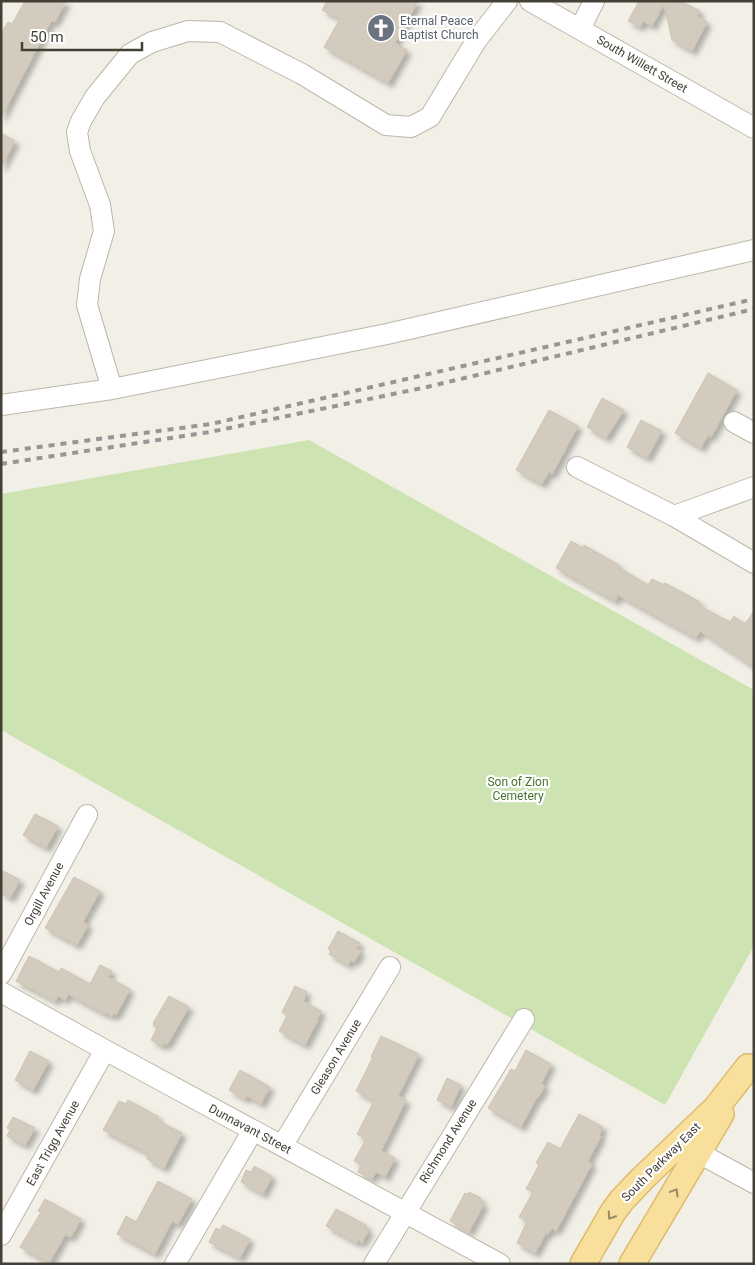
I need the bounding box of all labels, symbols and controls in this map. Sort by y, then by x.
church icon: Eternal Peace Baptist Church [366,13,396,43]
place label: Eternal Peace Baptist Church [400,14,479,42]
scale bar [22,20,142,52]
text: 50 m [30,28,64,46]
street label: South Willett Street [594,32,690,96]
park label: Son of Zion Cemetery [487,775,549,803]
street label: Orgill Avenue [21,860,67,928]
street label: Gleason Avenue [308,1017,364,1097]
street label: Richmond Avenue [417,1097,479,1185]
street label: East Trigg Avenue [24,1098,82,1188]
street label: Dunnavant Street [206,1101,294,1157]
street label: South Parkway East [619,1120,703,1204]
one-way arrow [669,1188,679,1197]
one-way arrow [608,1210,617,1219]

